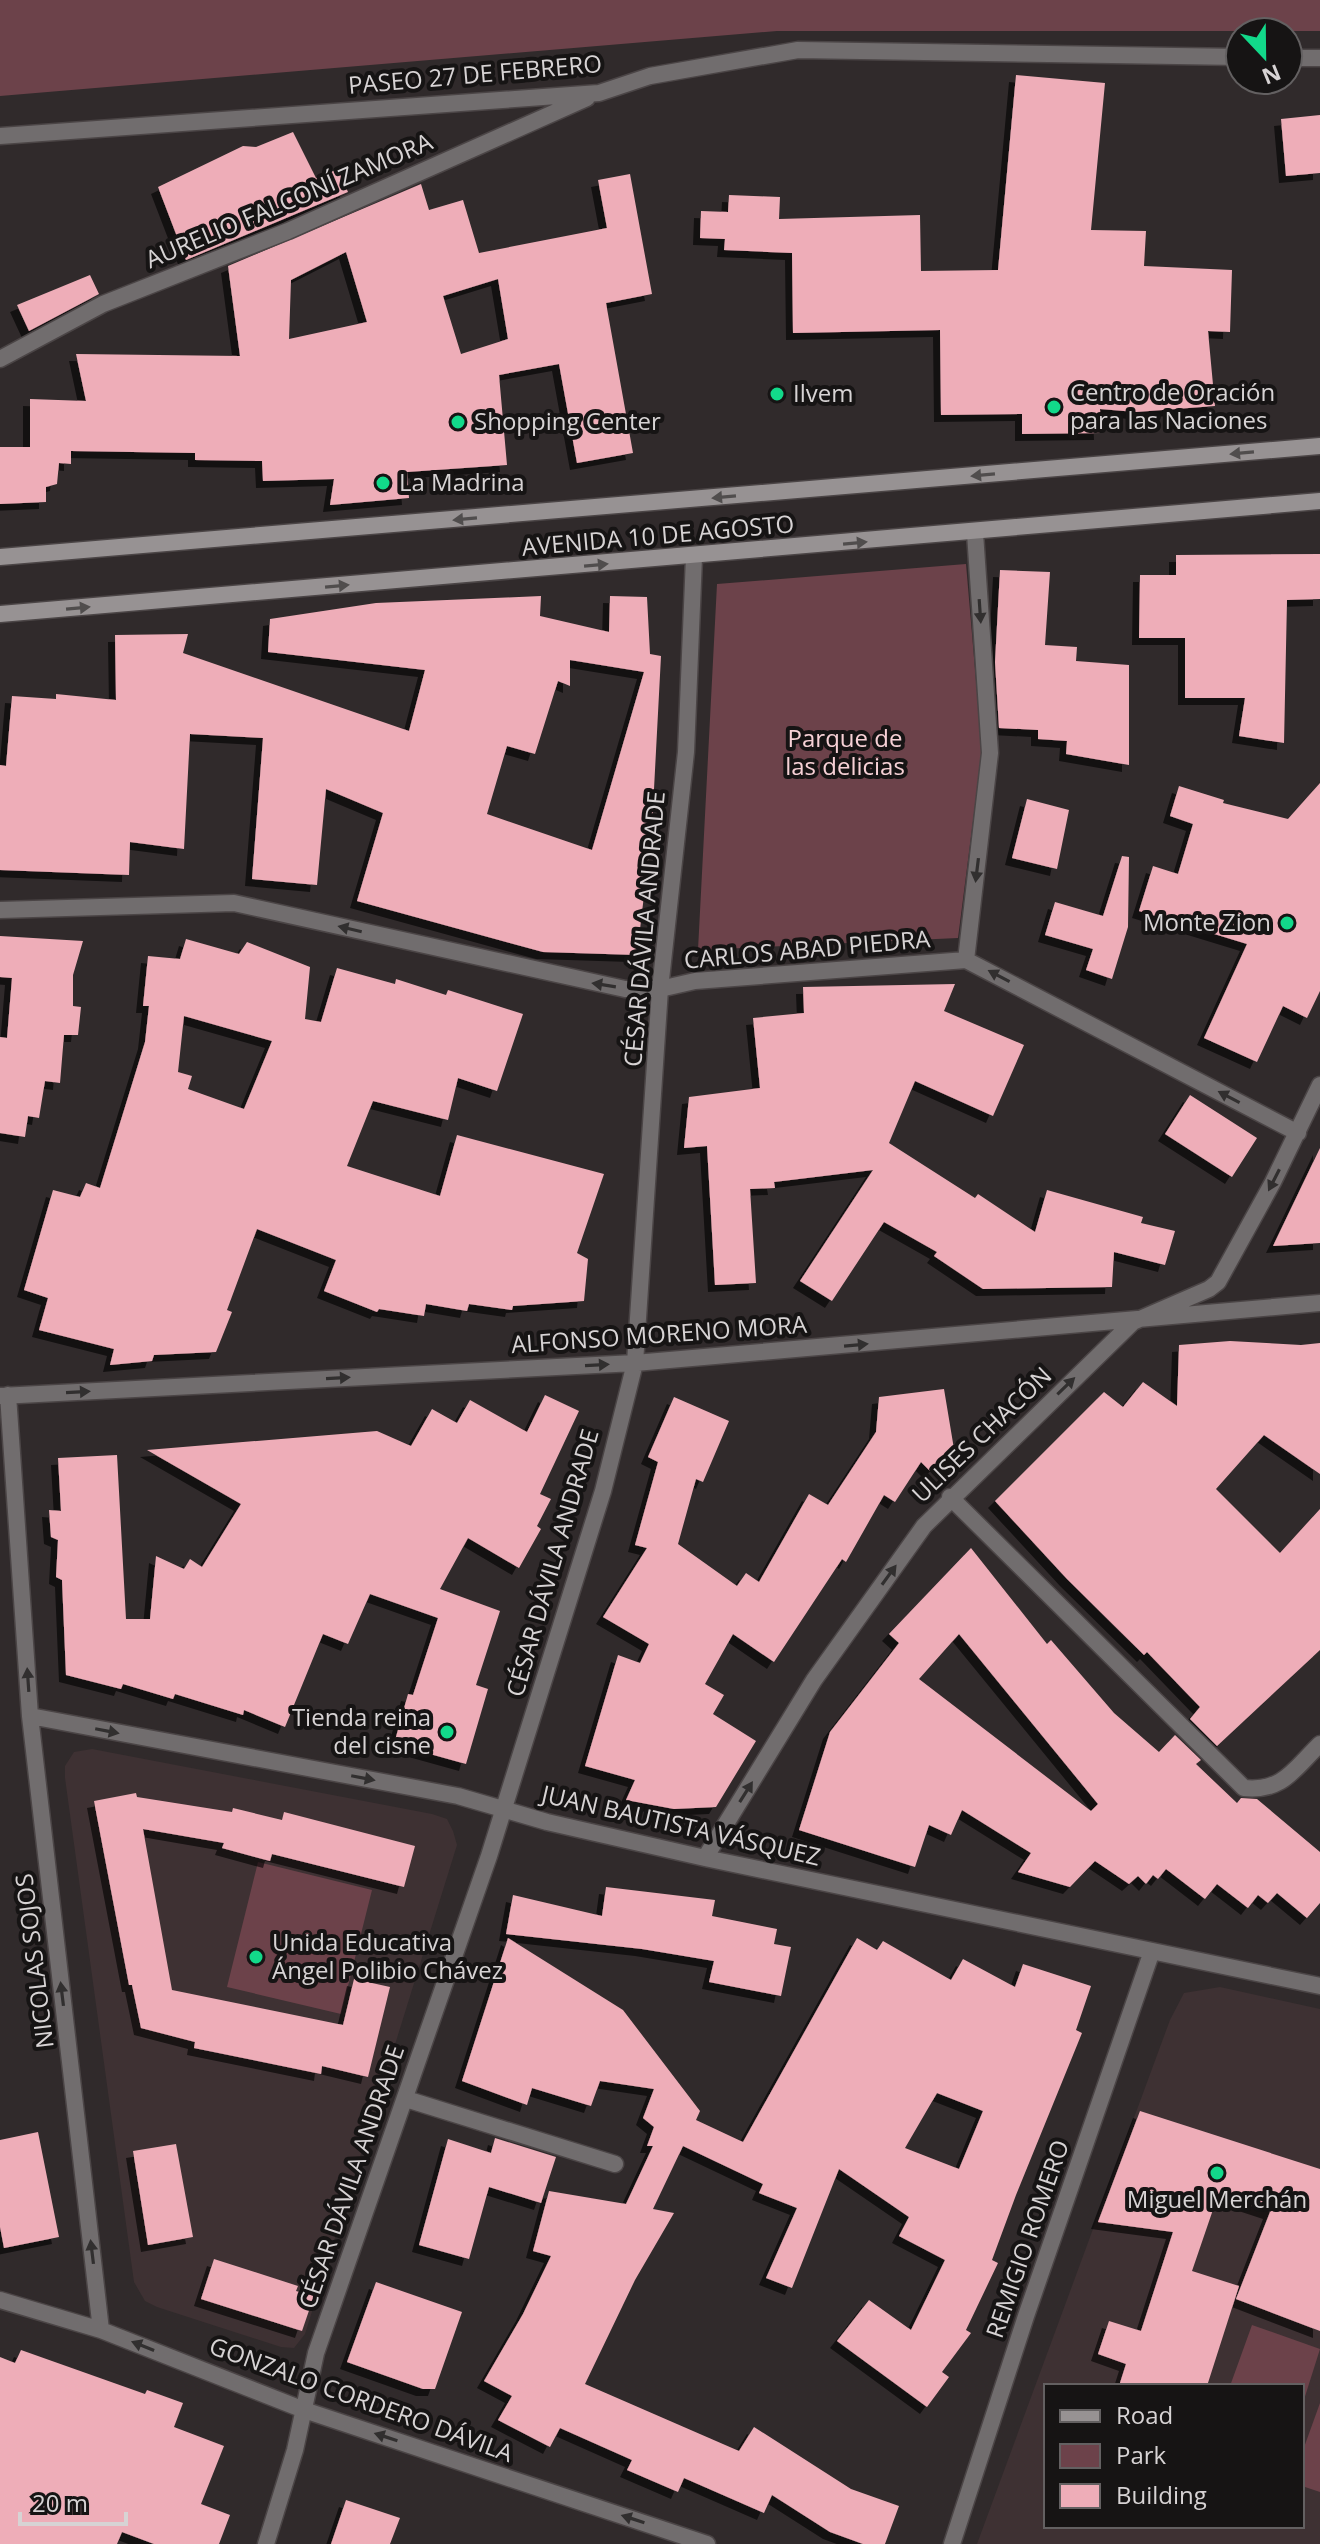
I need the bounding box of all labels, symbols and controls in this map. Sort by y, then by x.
north arrow [1224,16,1304,96]
street label: PASEO 27 DE FEBRERO [347,46,603,101]
text: N [1258,58,1286,93]
street label: AURELIO FALCONÍ ZAMORA [140,124,438,275]
place label: Centro de Oración para las Naciones [1070,375,1275,436]
place label: Ilvem [793,376,853,409]
marker: Ilvem [768,385,786,403]
marker: Centro de Oración para las Naciones [1045,398,1063,416]
place label: Shopping Center [474,404,661,437]
marker: Shopping Center [449,413,467,431]
one-way arrow [1229,446,1254,459]
place label: La Madrina [399,465,525,498]
one-way arrow [970,468,995,481]
marker: La Madrina [374,474,392,492]
one-way arrow [711,491,736,504]
street label: AVENIDA 10 DE AGOSTO [520,506,795,563]
one-way arrow [452,513,477,526]
one-way arrow [843,536,868,549]
one-way arrow [584,558,609,571]
one-way arrow [325,580,350,593]
one-way arrow [974,599,987,624]
one-way arrow [66,601,91,614]
park label: Parque de las delicias [785,721,905,782]
street label: CÉSAR DÁVILA ANDRADE [615,790,672,1068]
one-way arrow [970,858,983,883]
place label: Monte Zion [1143,905,1271,938]
marker: Monte Zion [1278,914,1296,932]
street label: CARLOS ABAD PIEDRA [682,921,932,976]
one-way arrow [338,922,363,935]
one-way arrow [987,969,1010,982]
one-way arrow [591,979,616,991]
one-way arrow [1217,1090,1240,1103]
one-way arrow [1267,1169,1281,1192]
street label: ALFONSO MORENO MORA [510,1307,809,1360]
one-way arrow [844,1338,869,1351]
one-way arrow [585,1358,610,1371]
street label: ULISES CHACÓN [904,1359,1058,1509]
one-way arrow [326,1372,351,1385]
one-way arrow [1056,1377,1075,1395]
one-way arrow [66,1385,91,1398]
street label: CÉSAR DÁVILA ANDRADE [498,1425,606,1700]
one-way arrow [880,1564,896,1585]
one-way arrow [21,1667,34,1692]
place label: Tienda reina del cisne [292,1700,431,1761]
marker: Tienda reina del cisne [438,1723,456,1741]
one-way arrow [95,1725,120,1737]
one-way arrow [350,1773,375,1785]
street label: JUAN BAUTISTA VÁSQUEZ [537,1776,824,1873]
one-way arrow [738,1781,752,1803]
street label: NICOLAS SOJOS [6,1872,61,2050]
place label: Unida Educativa Ángel Polibio Chávez [272,1925,503,1986]
marker: Unida Educativa Ángel Polibio Chávez [247,1948,265,1966]
one-way arrow [56,1981,69,2006]
street label: CÉSAR DÁVILA ANDRADE [290,2040,411,2313]
street label: REMIGIO ROMERO [977,2135,1076,2342]
marker: Miguel Merchán [1208,2164,1226,2182]
place label: Miguel Merchán [1127,2182,1307,2215]
one-way arrow [86,2239,99,2264]
street label: GONZALO CORDERO DÁVILA [205,2328,519,2469]
one-way arrow [131,2339,155,2352]
legend [1044,2384,1304,2528]
text: Road [1116,2398,1173,2431]
one-way arrow [374,2431,398,2443]
text: Park [1116,2438,1167,2471]
scale bar [20,2476,126,2526]
text: Building [1116,2478,1207,2511]
text: 20 m [32,2486,88,2519]
one-way arrow [621,2513,645,2525]

